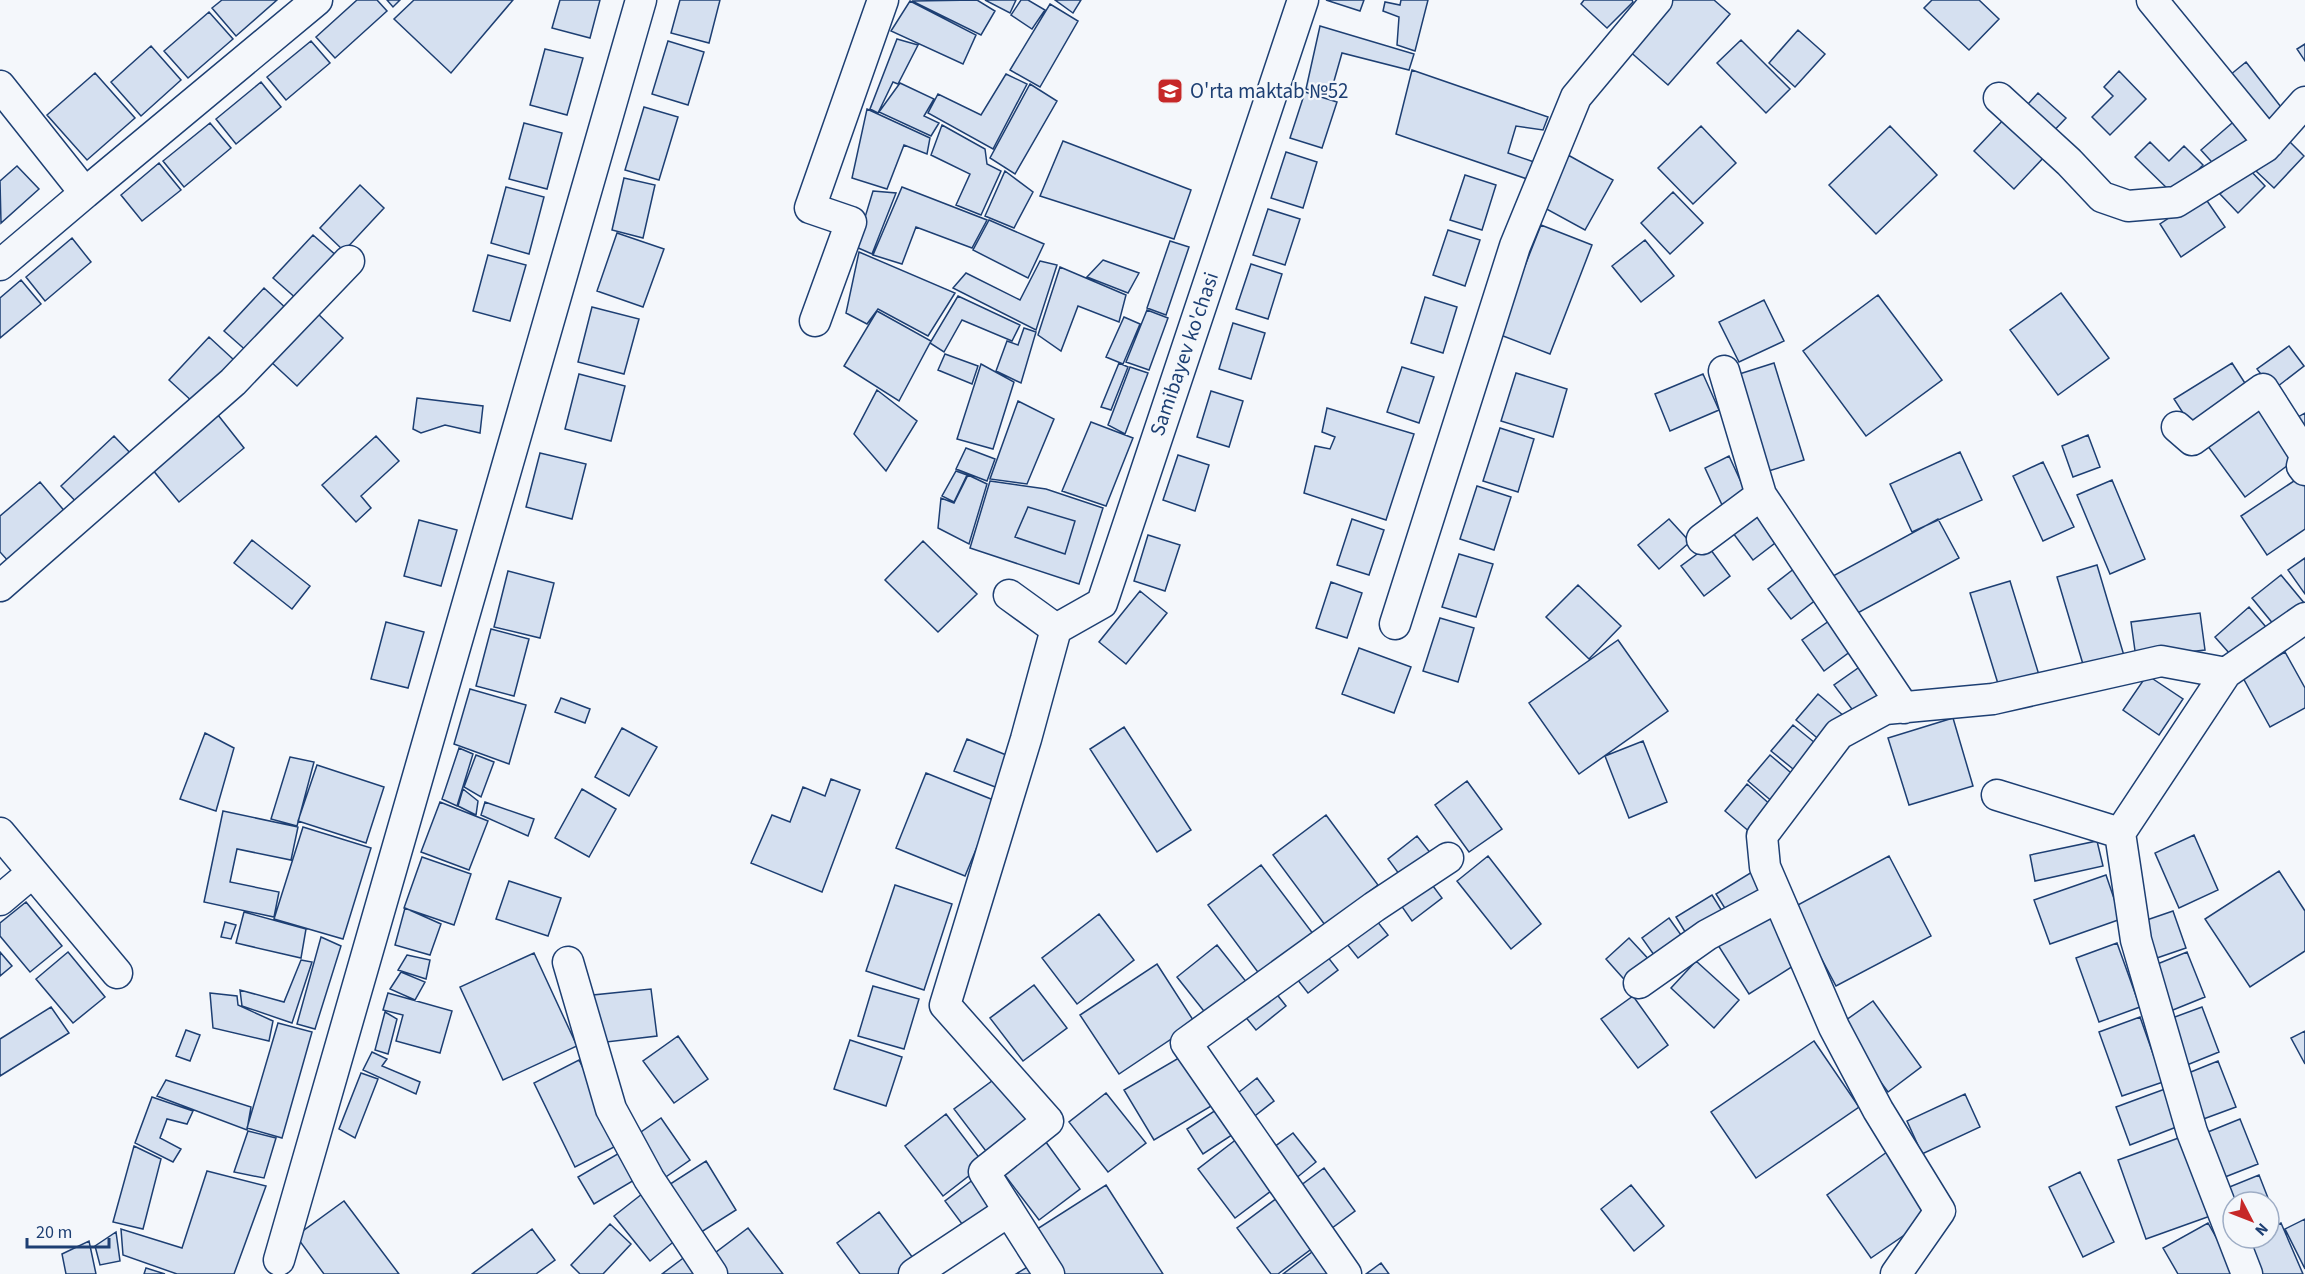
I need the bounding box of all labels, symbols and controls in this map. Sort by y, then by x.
school or university icon: O'rta maktab №52 [1155,76,1185,106]
place label: O'rta maktab №52 [1190,76,1349,106]
street label: Samibayev ko'chasi [1142,268,1226,440]
north arrow [2221,1190,2281,1250]
scale bar [27,1211,110,1249]
text: N [2250,1218,2273,1241]
text: 20 m [36,1220,72,1245]

